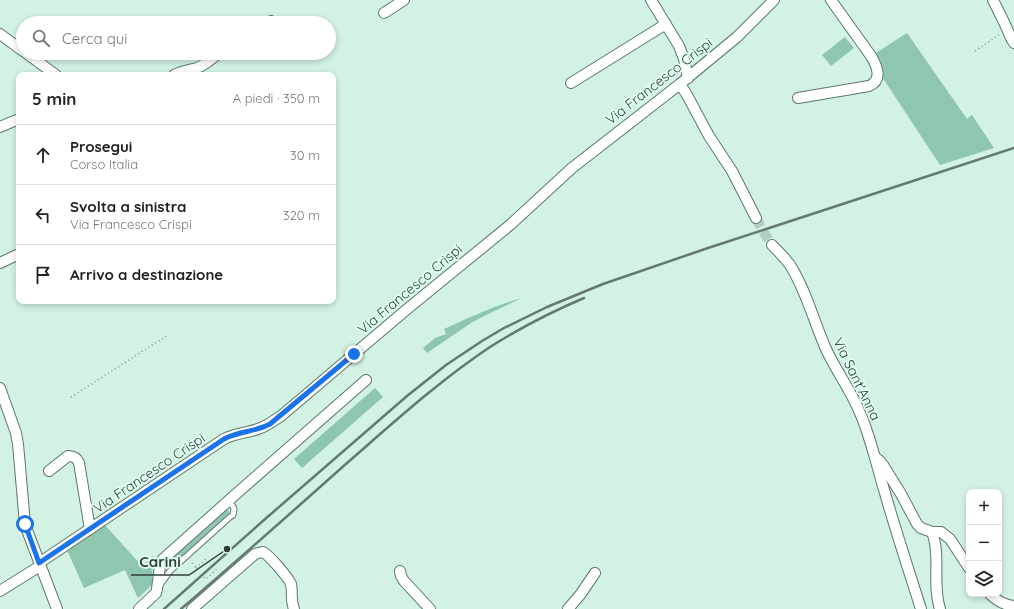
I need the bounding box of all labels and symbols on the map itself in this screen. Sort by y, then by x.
street label: Via Francesco Crispi [602,34,716,128]
street label: Via Francesco Crispi [354,240,466,338]
street label: Via Sant'Anna [829,335,885,423]
route end [345,345,363,363]
street label: Via Francesco Crispi [90,429,208,517]
route start [16,515,34,533]
callout: Carini [131,548,189,575]
text: Carini [139,552,181,571]

